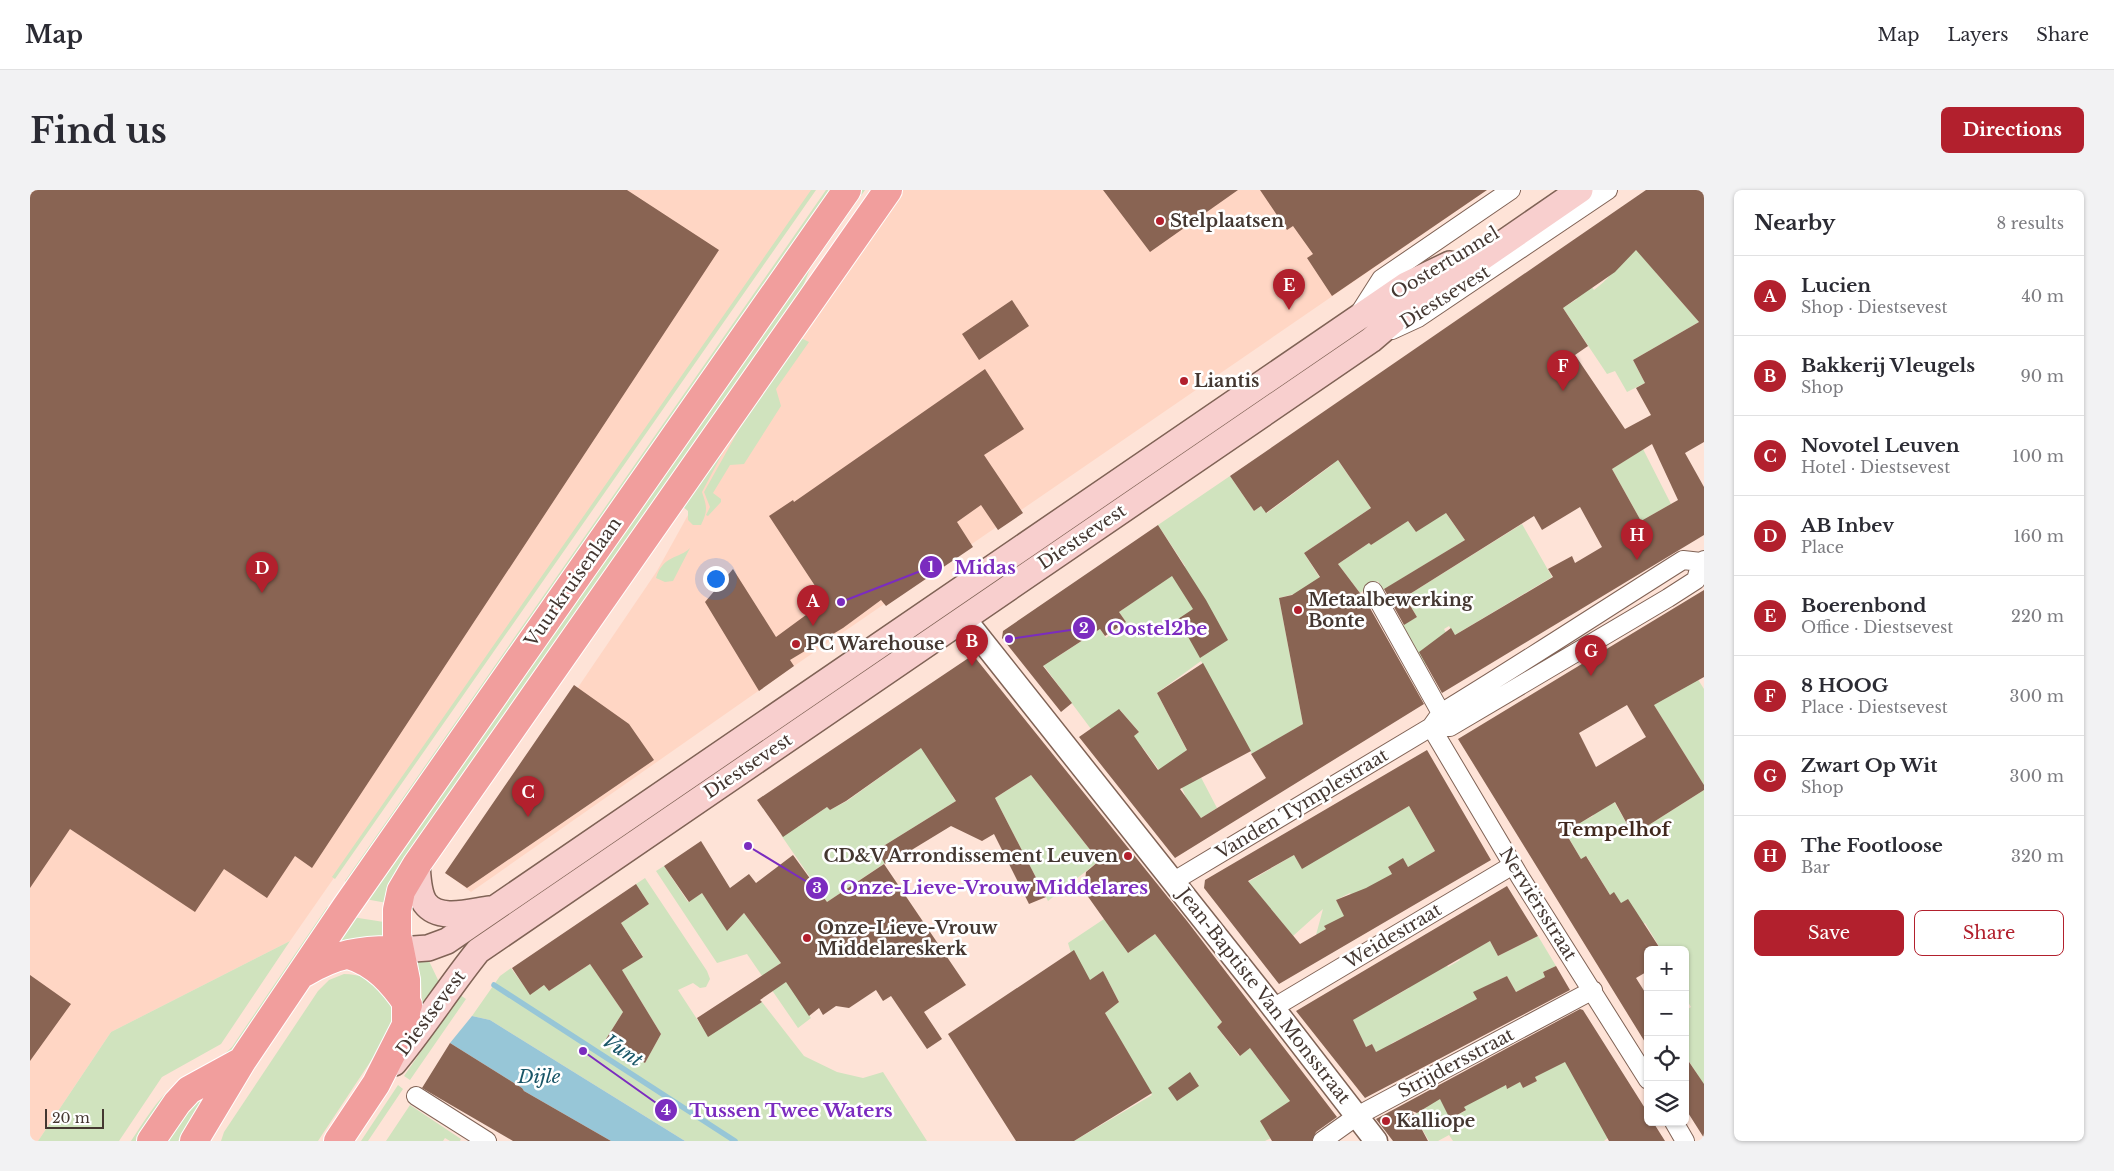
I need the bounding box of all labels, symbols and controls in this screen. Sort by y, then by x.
text: Map [25,20,83,49]
text: Map [1878,24,1919,46]
text: Layers [1947,24,2008,46]
text: Share [2036,24,2089,46]
button: Directions [1941,107,2084,153]
text: Find us [30,109,167,152]
place label: Stelplaatsen [1170,210,1284,232]
text: Nearby [1754,210,1835,236]
text: 8 results [1997,213,2064,233]
marker: Stelplaatsen [1154,215,1166,227]
street label: Oostertunnel [1387,222,1503,304]
street label: Diestsevest [1396,261,1494,333]
pin: E [1273,269,1305,310]
text: Lucien [1801,274,1871,297]
text: A [1764,286,1776,306]
text: 40 m [2021,286,2064,306]
text: Shop · Diestsevest [1801,297,1948,317]
pin: F [1547,350,1579,391]
text: Bakkerij Vleugels [1801,354,1975,377]
text: B [1764,366,1776,386]
text: 90 m [2021,366,2064,386]
place label: Liantis [1194,370,1259,392]
marker: Liantis [1178,375,1190,387]
text: Shop [1801,377,1844,397]
text: Novotel Leuven [1801,434,1960,457]
text: C [1763,446,1777,466]
text: 100 m [2012,446,2064,466]
text: Hotel · Diestsevest [1801,457,1950,477]
street label: Diestsevest [1034,499,1130,574]
street label: Vuurkruisenlaan [519,513,626,652]
text: AB Inbev [1801,514,1894,537]
pin: H [1621,519,1653,560]
text: D [1763,526,1777,546]
text: 160 m [2013,526,2064,546]
text: Place [1801,537,1844,557]
callout: Midas [919,550,1026,584]
pin: D [246,552,278,593]
text: Midas [954,556,1016,579]
text: 1 [928,557,935,576]
your location [703,566,729,592]
pin: A [797,585,829,626]
place label: Metaalbewerking Bonte [1308,589,1474,632]
text: Boerenbond [1801,594,1926,617]
marker: Metaalbewerking Bonte [1292,604,1304,616]
text: E [1764,606,1776,626]
text: 220 m [2011,606,2064,626]
callout: Oostel2be [1072,611,1218,645]
text: Oostel2be [1107,617,1207,640]
text: Office · Diestsevest [1801,617,1953,637]
text: 2 [1079,618,1089,637]
pin: B [956,625,988,666]
place label: PC Warehouse [806,633,944,655]
pin: G [1575,635,1607,676]
marker: PC Warehouse [790,638,802,650]
text: 8 HOOG [1801,674,1888,697]
text: F [1764,686,1776,706]
text: 300 m [2010,686,2064,706]
text: Place · Diestsevest [1801,697,1948,717]
street label: Diestsevest [700,728,796,803]
street label: Vanden Tymplestraat [1211,744,1392,865]
text: Zwart Op Wit [1801,754,1937,777]
text: G [1763,766,1777,786]
text: 300 m [2010,766,2064,786]
pin: C [512,776,544,817]
text: Shop [1801,777,1844,797]
district label: Tempelhof [1558,818,1673,841]
text: The Footloose [1801,834,1943,857]
street label: Nerviërsstraat [1494,843,1582,965]
place label: CD&V Arrondissement Leuven [823,845,1118,867]
text: H [1762,846,1778,866]
text: 320 m [2011,846,2064,866]
marker: CD&V Arrondissement Leuven [1122,850,1134,862]
text: Bar [1801,857,1830,877]
callout: Onze-Lieve-Vrouw Middelares [804,871,1158,905]
text: Onze-Lieve-Vrouw Middelares [840,876,1148,899]
text: 3 [812,878,822,897]
street label: Jean-Baptiste Van Monsstraat [1172,882,1355,1108]
street label: Weidestraat [1340,898,1446,974]
button: Save [1754,910,1904,956]
button: Share [1914,910,2064,956]
place label: Onze-Lieve-Vrouw Middelareskerk [817,917,999,960]
marker: Onze-Lieve-Vrouw Middelareskerk [801,932,813,944]
map controls [1644,946,1689,1126]
button: + [1644,946,1689,991]
street label: Diestsevest [392,966,470,1060]
button: − [1644,991,1689,1036]
street label: Strijdersstraat [1394,1023,1518,1103]
water label: Vunt [599,1029,647,1072]
button: locate [1644,1036,1689,1081]
water label: Dijle [517,1065,561,1088]
button: layers [1644,1081,1689,1126]
callout: Tussen Twee Waters [653,1093,903,1127]
text: Tussen Twee Waters [689,1099,893,1122]
text: 4 [661,1100,671,1119]
scale bar [45,1106,104,1129]
text: 20 m [52,1109,90,1127]
place label: Kalliope [1396,1110,1475,1132]
marker: Kalliope [1380,1115,1392,1127]

